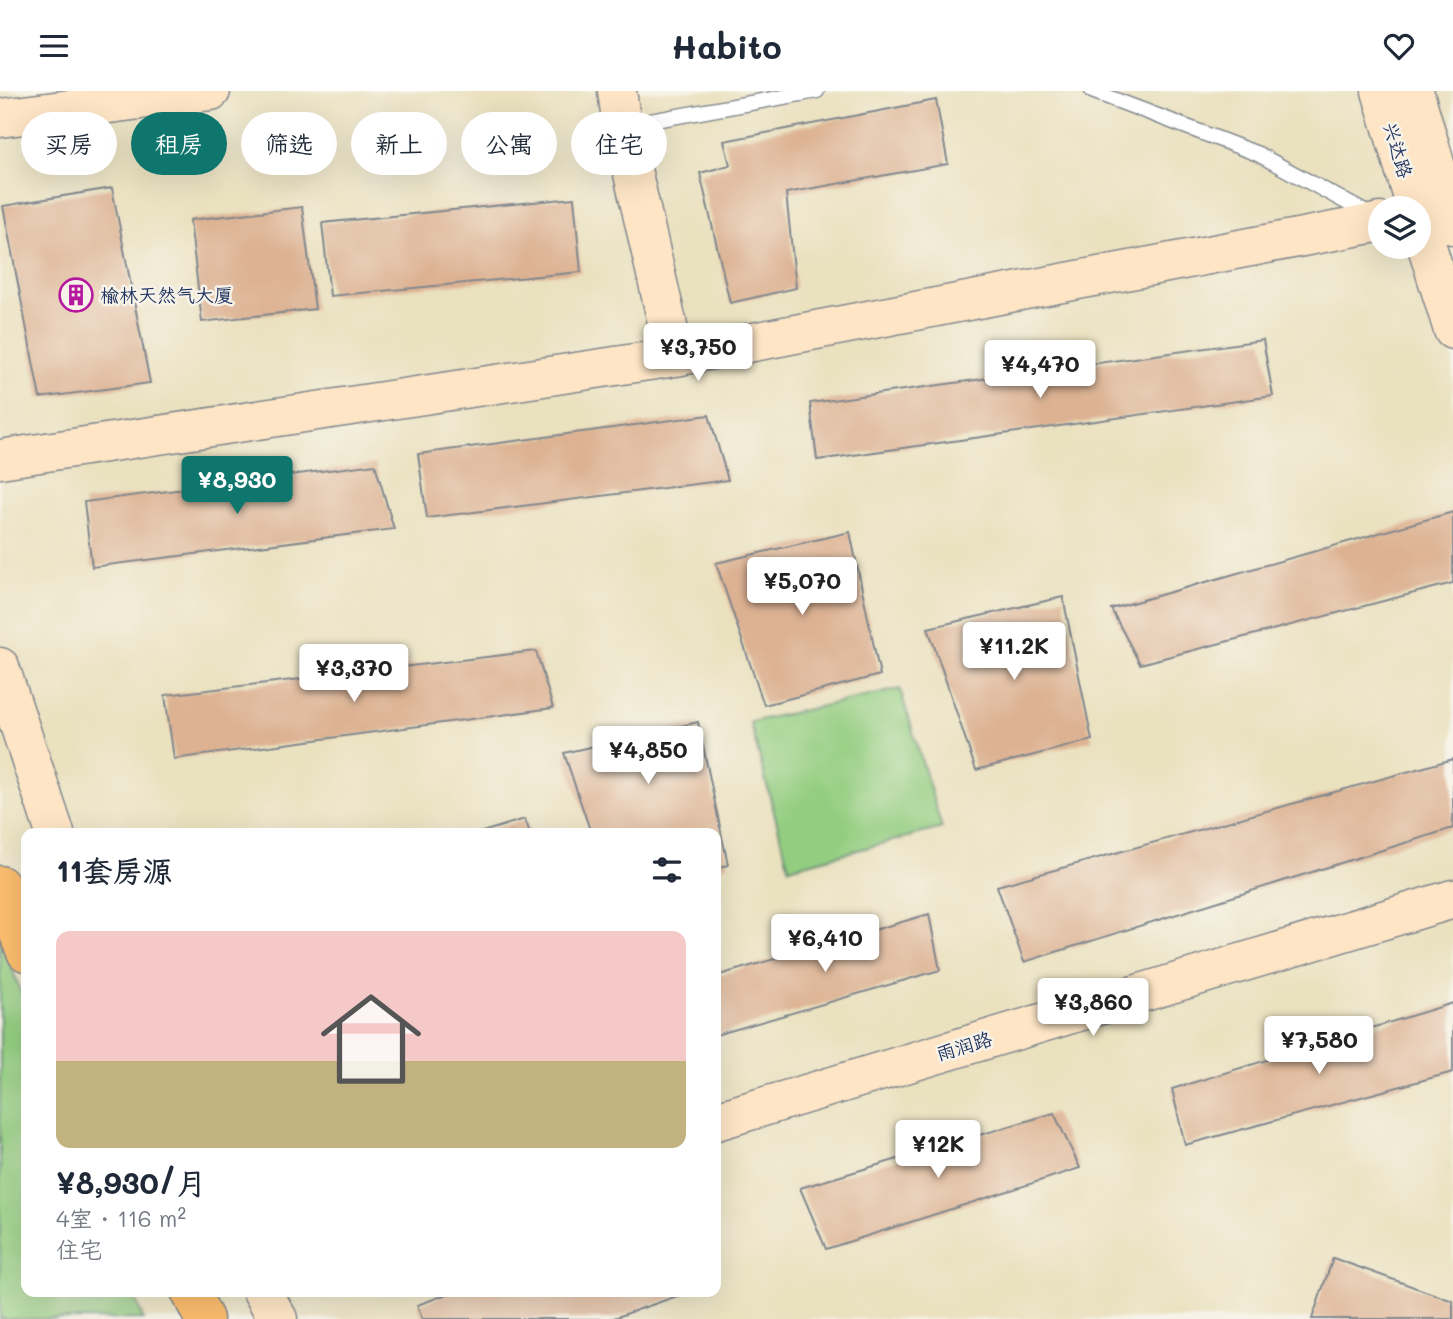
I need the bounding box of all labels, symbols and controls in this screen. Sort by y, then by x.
text: Habito [671,25,782,67]
icon: menu [35,27,73,65]
icon: heart [1380,27,1418,65]
chip: 买房 [21,112,117,175]
chip: 租房 [131,112,227,175]
chip: 筛选 [241,112,337,175]
chip: 新上 [351,112,447,175]
chip: 公寓 [461,112,557,175]
chip: 住宅 [571,112,667,175]
street label: 兴达路 [1378,119,1419,181]
map controls [1368,196,1431,259]
button: layers [1368,196,1431,259]
building icon: 榆林天然气大厦 [57,276,95,314]
place label: 榆林天然气大厦 [100,282,233,307]
pin: ¥3,750 [641,323,755,383]
text: ¥3,750 [660,331,736,361]
pin: ¥4,470 [983,341,1097,400]
text: ¥4,470 [1001,348,1079,378]
pin: ¥8,930 [180,457,294,516]
text: ¥8,930 [198,464,276,494]
pin: ¥5,070 [745,557,859,617]
text: ¥5,070 [763,565,841,595]
pin: ¥11.2K [957,623,1071,682]
text: ¥11.2K [979,630,1049,660]
pin: ¥3,370 [297,645,411,704]
text: ¥3,370 [315,652,393,682]
pin: ¥4,850 [591,727,705,786]
text: ¥4,850 [608,734,688,764]
text: 11套房源 [56,850,173,890]
icon: filters [648,851,686,889]
pin: ¥6,410 [768,915,882,974]
text: ¥6,410 [787,922,863,952]
icon: home [308,976,434,1102]
pin: ¥3,860 [1036,979,1150,1038]
text: ¥3,860 [1054,986,1132,1016]
pin: ¥7,580 [1262,1017,1376,1076]
text: ¥7,580 [1280,1024,1358,1054]
street label: 雨润路 [933,1025,995,1066]
pin: ¥12K [897,1121,979,1180]
text: ¥12K [911,1128,965,1158]
text: ¥8,930/月 [56,1162,206,1202]
text: 4室 · 116 m² [56,1203,186,1233]
text: 住宅 [56,1234,102,1264]

